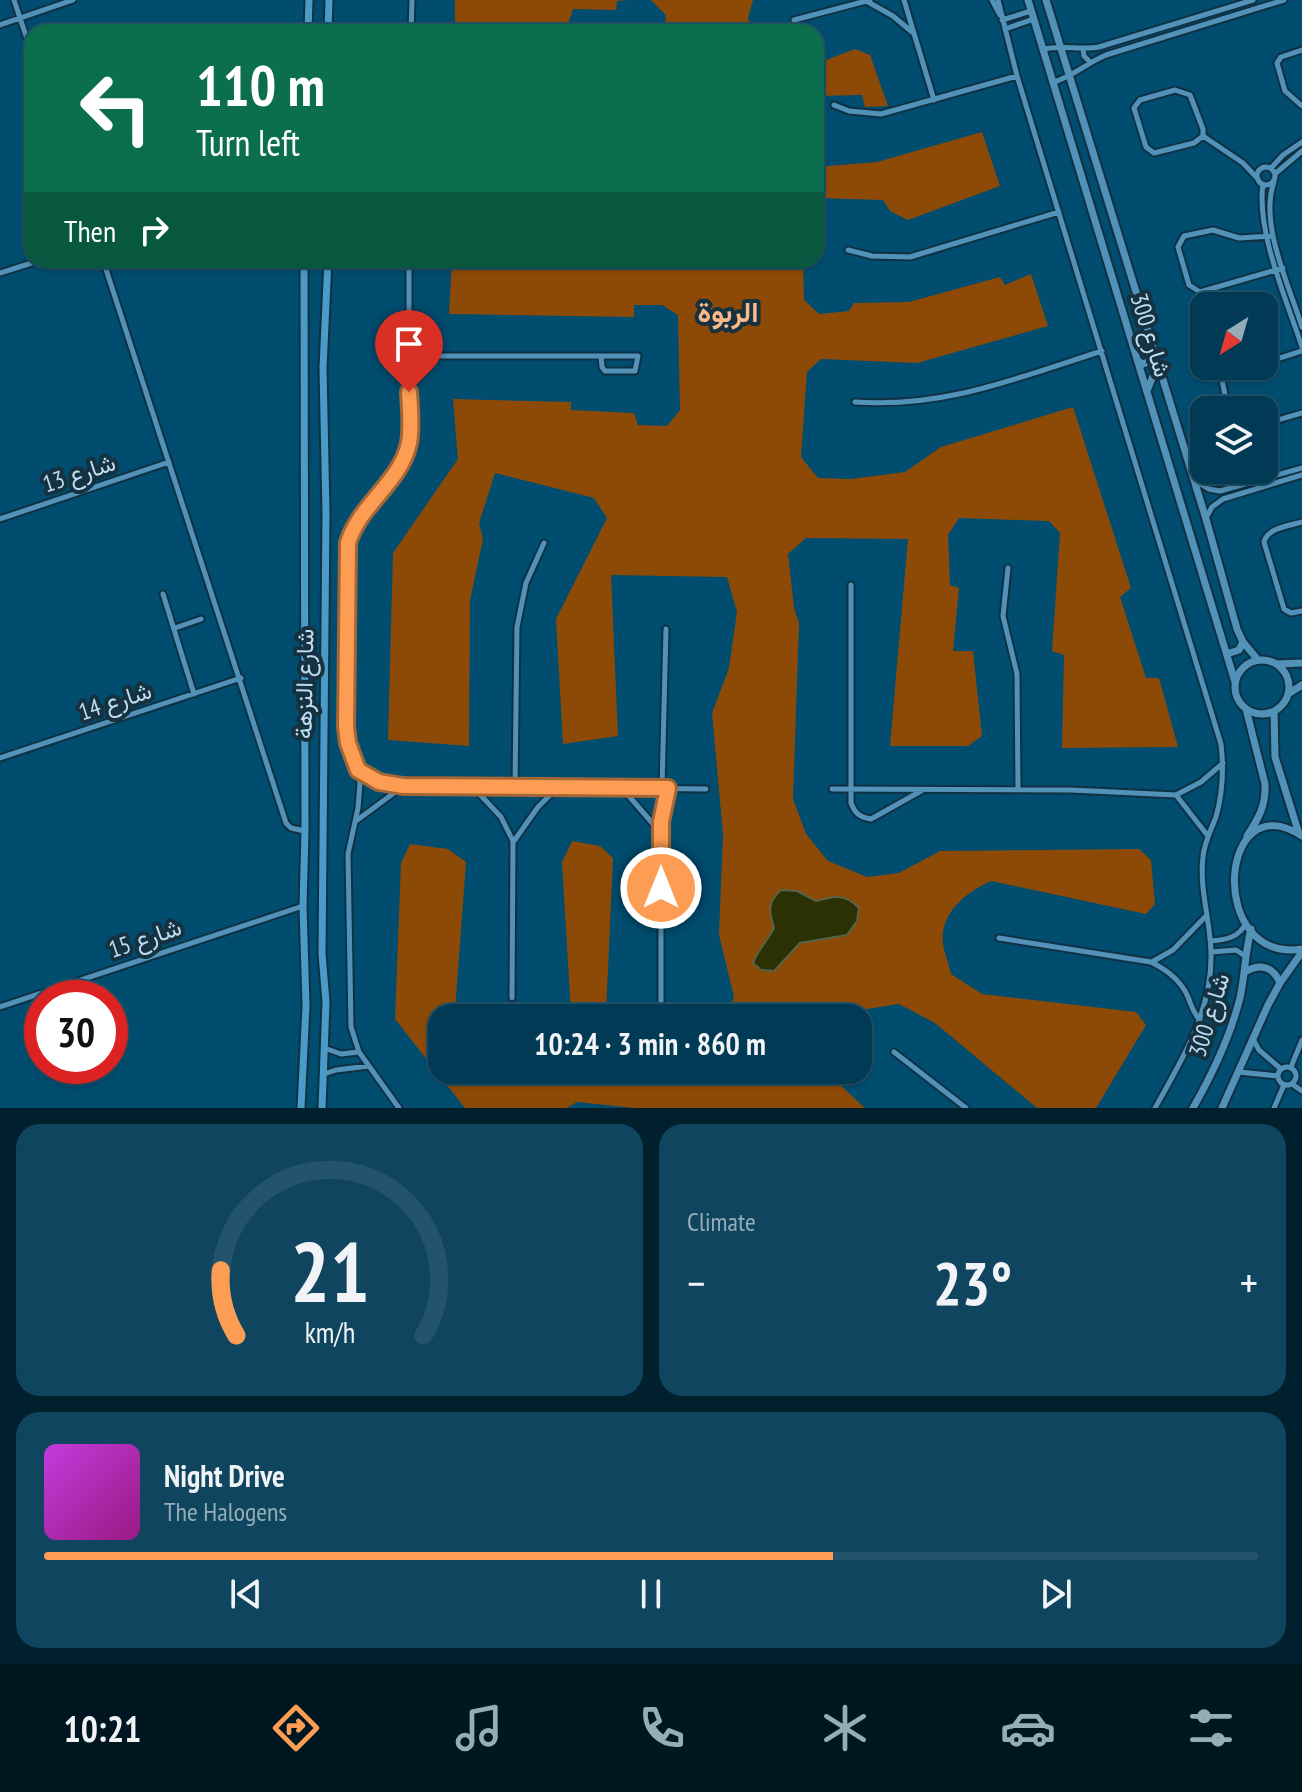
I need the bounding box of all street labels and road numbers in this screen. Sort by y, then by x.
street label: شارع 300 [1123,289,1178,381]
street label: شارع 13 [39,447,120,500]
street label: شارع النزهة [288,629,321,740]
street label: شارع 14 [75,675,156,728]
street label: شارع 15 [105,911,186,966]
street label: شارع 300 [1182,969,1237,1061]

